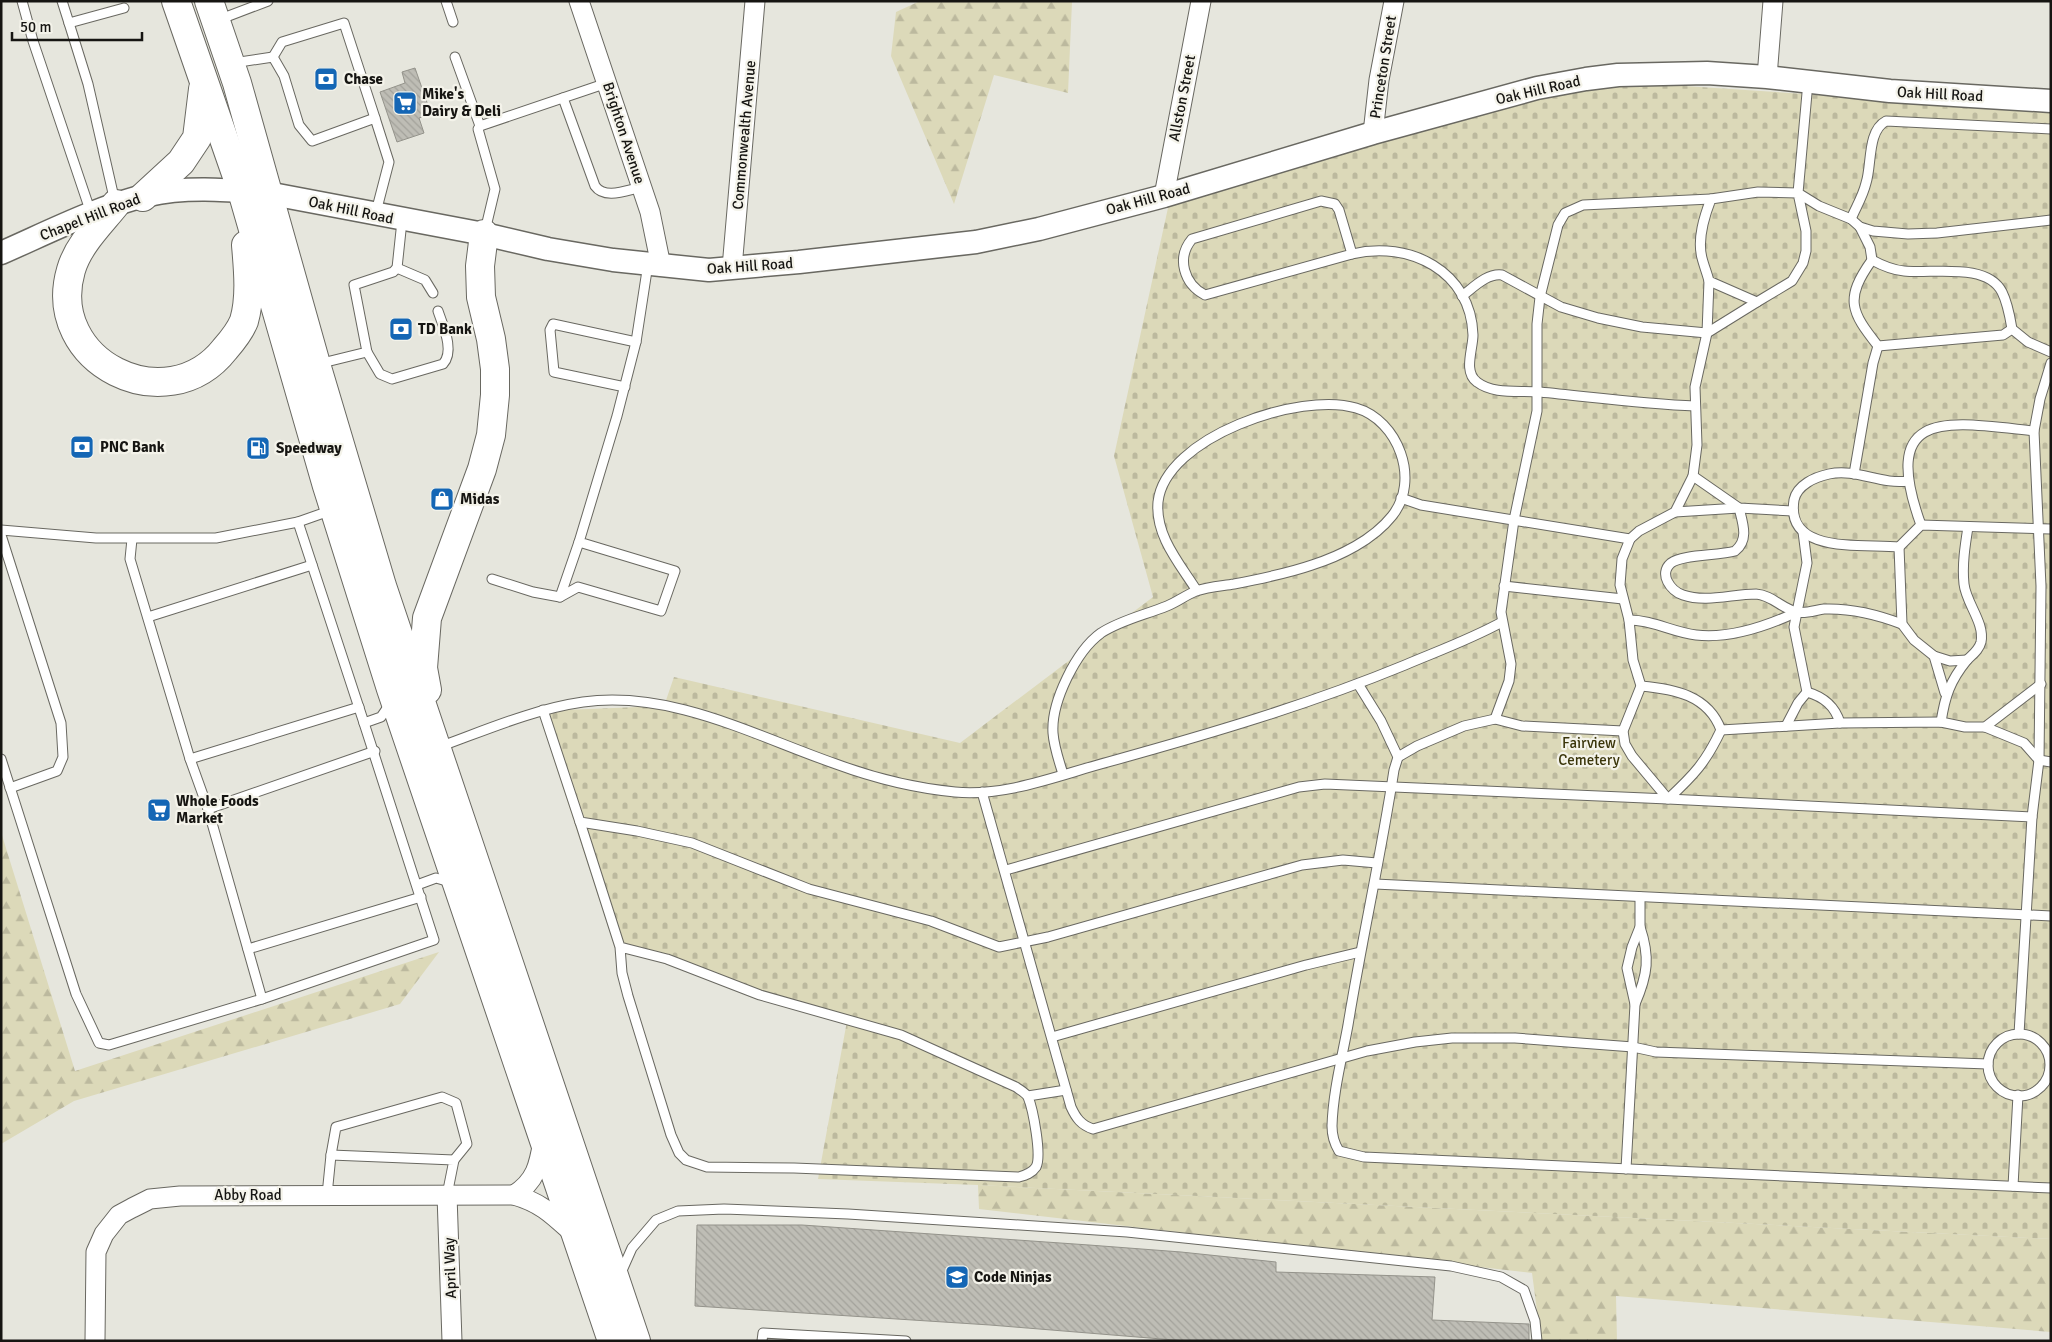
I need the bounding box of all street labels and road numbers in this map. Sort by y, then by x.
street label: Princeton Street [1366,14,1400,120]
street label: Allston Street [1165,53,1199,143]
street label: Commonwealth Avenue [728,60,760,210]
street label: Oak Hill Road [1494,72,1582,108]
street label: Brighton Avenue [599,80,649,186]
street label: Oak Hill Road [1896,83,1984,105]
street label: Oak Hill Road [1104,179,1192,219]
street label: Chapel Hill Road [37,190,143,244]
street label: Oak Hill Road [307,192,395,228]
street label: Oak Hill Road [706,254,794,278]
street label: Abby Road [214,1186,282,1204]
street label: April Way [440,1237,460,1299]

